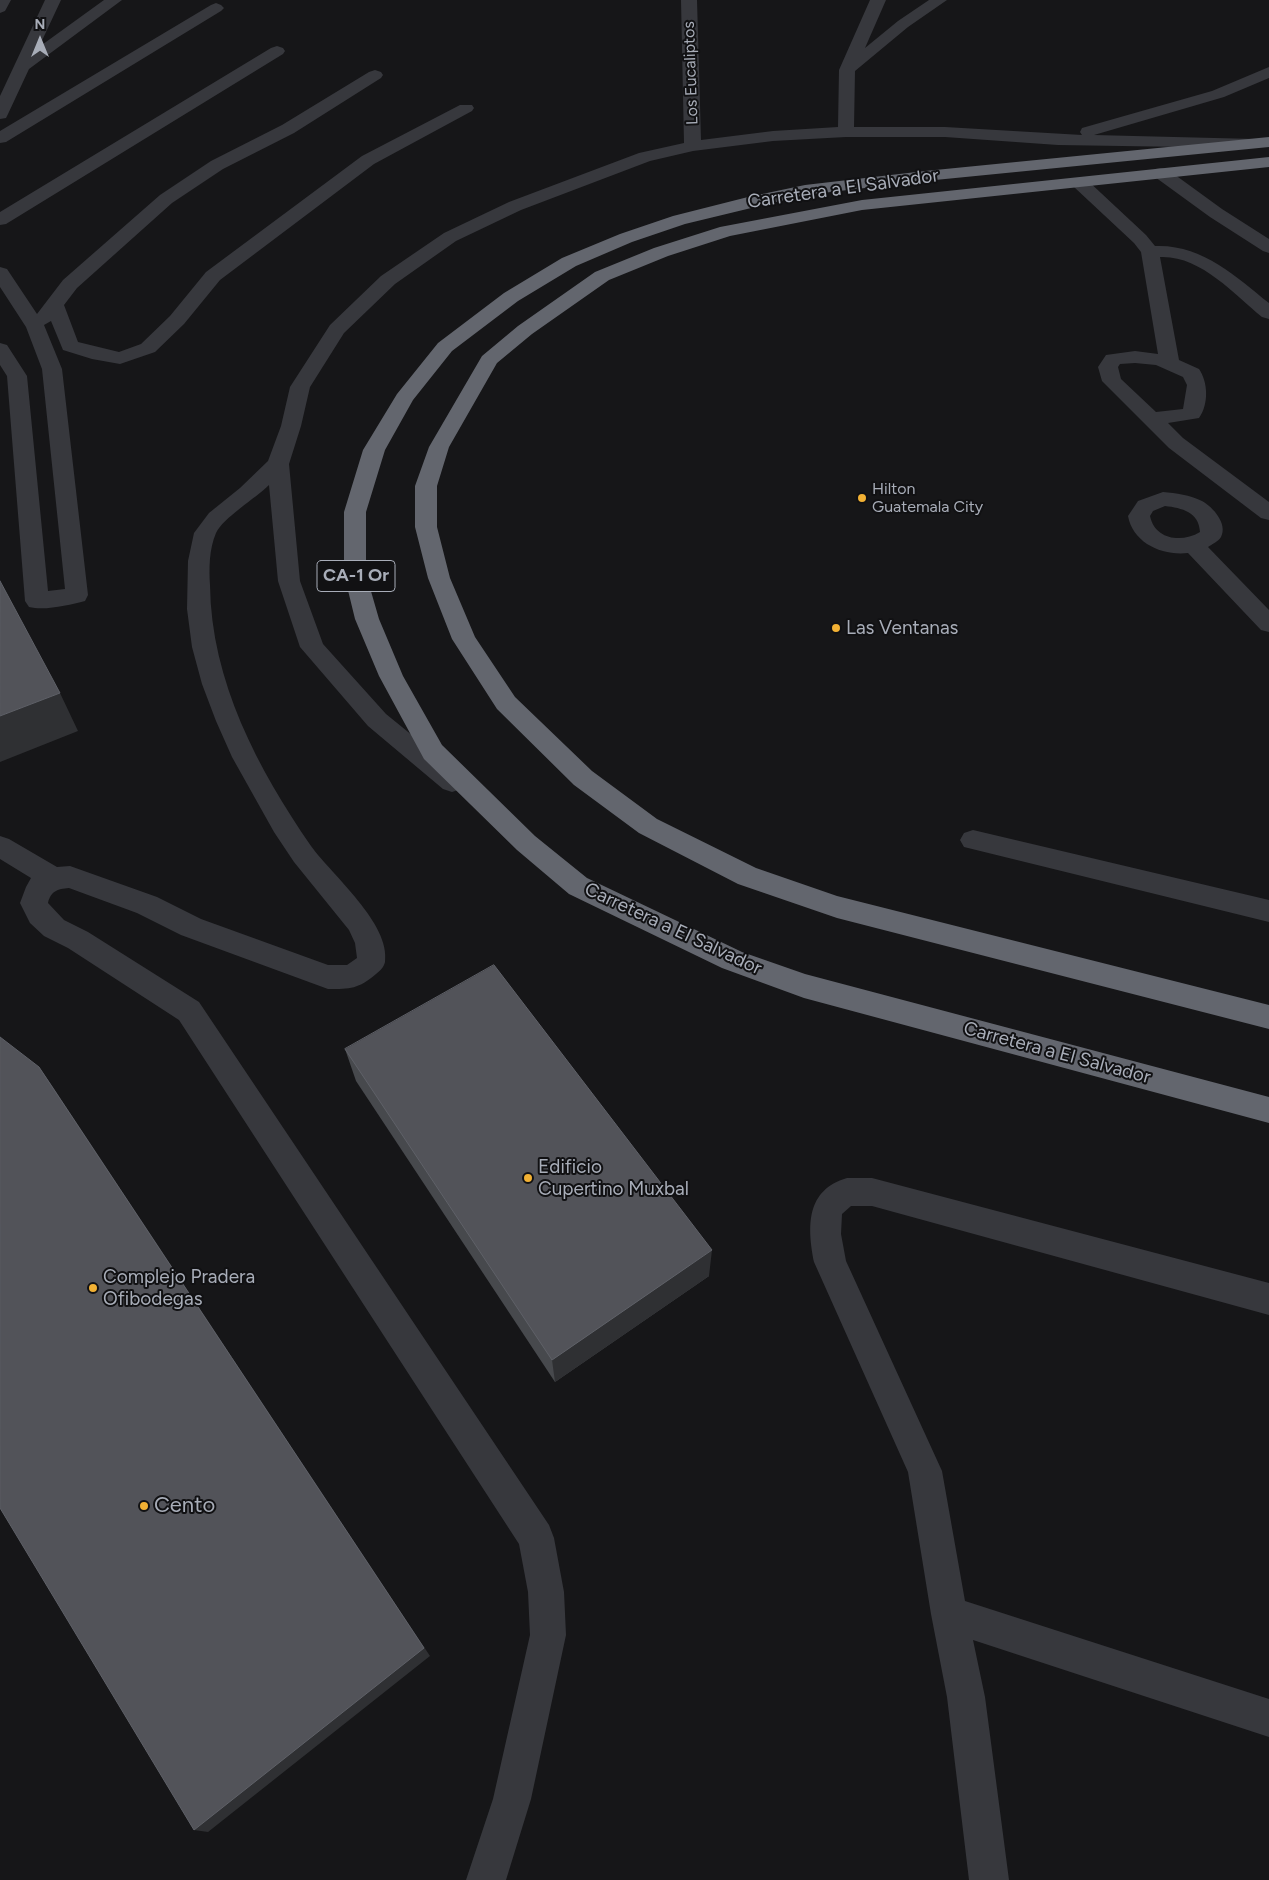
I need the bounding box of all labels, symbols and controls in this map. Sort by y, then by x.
north arrow [15,15,65,65]
text: N [35,16,45,33]
street label: Los Eucaliptos [680,21,702,125]
street label: Carretera a El Salvador [746,164,940,214]
place label: Hilton Guatemala City [872,479,983,517]
marker: Hilton Guatemala City [856,492,868,504]
road number: CA-1 Or [317,560,395,592]
place label: Las Ventanas [846,617,958,639]
marker: Las Ventanas [830,622,842,634]
street label: Carretera a El Salvador [581,878,765,980]
street label: Carretera a El Salvador [961,1017,1153,1089]
place label: Edificio Cupertino Muxbal [538,1156,689,1200]
marker: Edificio Cupertino Muxbal [522,1172,534,1184]
place label: Complejo Pradera Ofibodegas [103,1266,255,1310]
marker: Complejo Pradera Ofibodegas [87,1282,99,1294]
place label: Cento [154,1493,215,1519]
marker: Cento [138,1500,150,1512]

